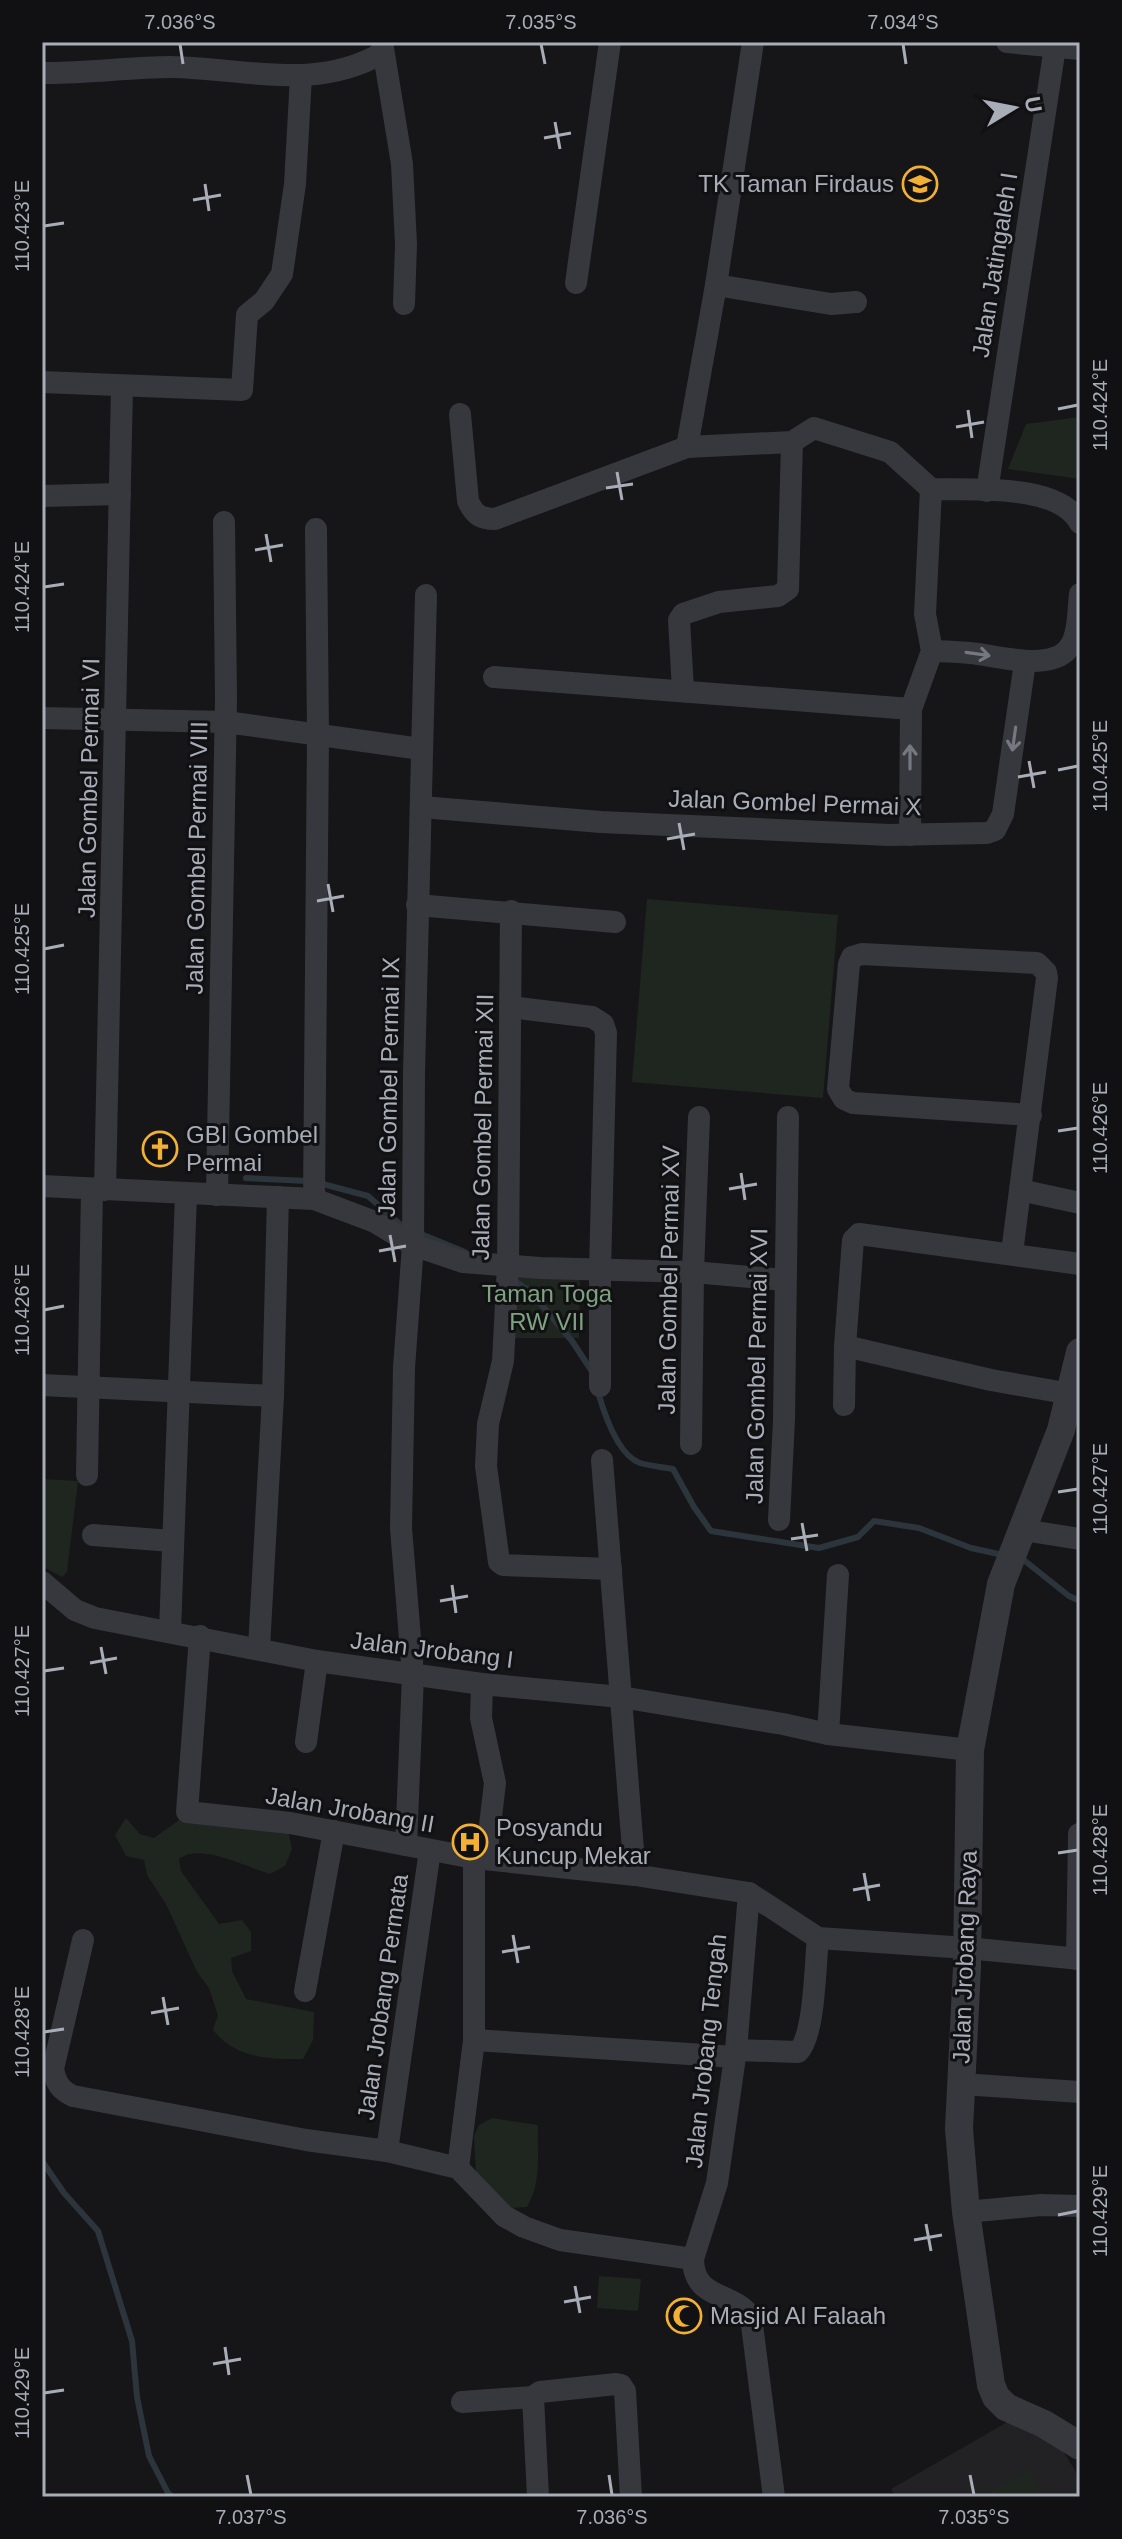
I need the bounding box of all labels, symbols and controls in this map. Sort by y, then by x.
text: 7.036°S [144,11,216,33]
text: 7.035°S [505,11,577,33]
text: 7.034°S [867,11,939,33]
north arrow [974,68,1054,148]
text: U [1020,95,1047,115]
school or university icon: TK Taman Firdaus [901,165,939,203]
place label: TK Taman Firdaus [698,170,894,197]
street label: Jalan Jatingaleh I [967,171,1022,359]
text: 110.423°E [11,180,33,272]
text: 110.424°E [1089,359,1111,451]
text: 110.424°E [11,541,33,633]
one-way arrow [965,647,991,662]
street label: Jalan Gombel Permai VI [73,658,104,918]
text: 110.425°E [1089,720,1111,812]
street label: Jalan Gombel Permai VIII [181,721,212,995]
one-way arrow [1006,726,1021,751]
one-way arrow [902,744,918,771]
street label: Jalan Gombel Permai X [668,785,922,820]
text: 110.425°E [11,903,33,995]
street label: Jalan Gombel Permai IX [373,957,404,1217]
street label: Jalan Gombel Permai XII [467,993,498,1261]
text: 110.426°E [1089,1082,1111,1174]
place label: GBI Gombel Permai [186,1121,318,1176]
church icon: GBI Gombel Permai [141,1130,179,1168]
street label: Jalan Gombel Permai XV [653,1145,684,1415]
street label: Jalan Gombel Permai XVI [741,1228,772,1504]
text: 110.426°E [11,1264,33,1356]
park label: Taman Toga RW VII [482,1280,613,1335]
text: 110.427°E [1089,1443,1111,1535]
text: 110.427°E [11,1625,33,1717]
street label: Jalan Jrobang I [349,1626,515,1673]
street label: Jalan Jrobang II [264,1781,437,1838]
text: 110.428°E [1089,1804,1111,1896]
place label: Posyandu Kuncup Mekar [496,1814,651,1869]
hospital icon: Posyandu Kuncup Mekar [451,1823,489,1861]
street label: Jalan Jrobang Raya [947,1849,982,2064]
street label: Jalan Jrobang Permata [352,1872,413,2122]
street label: Jalan Jrobang Tengah [680,1932,731,2170]
text: 110.428°E [11,1986,33,2078]
text: 110.429°E [1089,2165,1111,2257]
mosque icon: Masjid Al Falaah [665,2297,703,2335]
place label: Masjid Al Falaah [710,2302,886,2329]
text: 110.429°E [11,2347,33,2439]
text: 7.037°S [215,2506,287,2528]
text: 7.036°S [576,2506,648,2528]
text: 7.035°S [938,2506,1010,2528]

